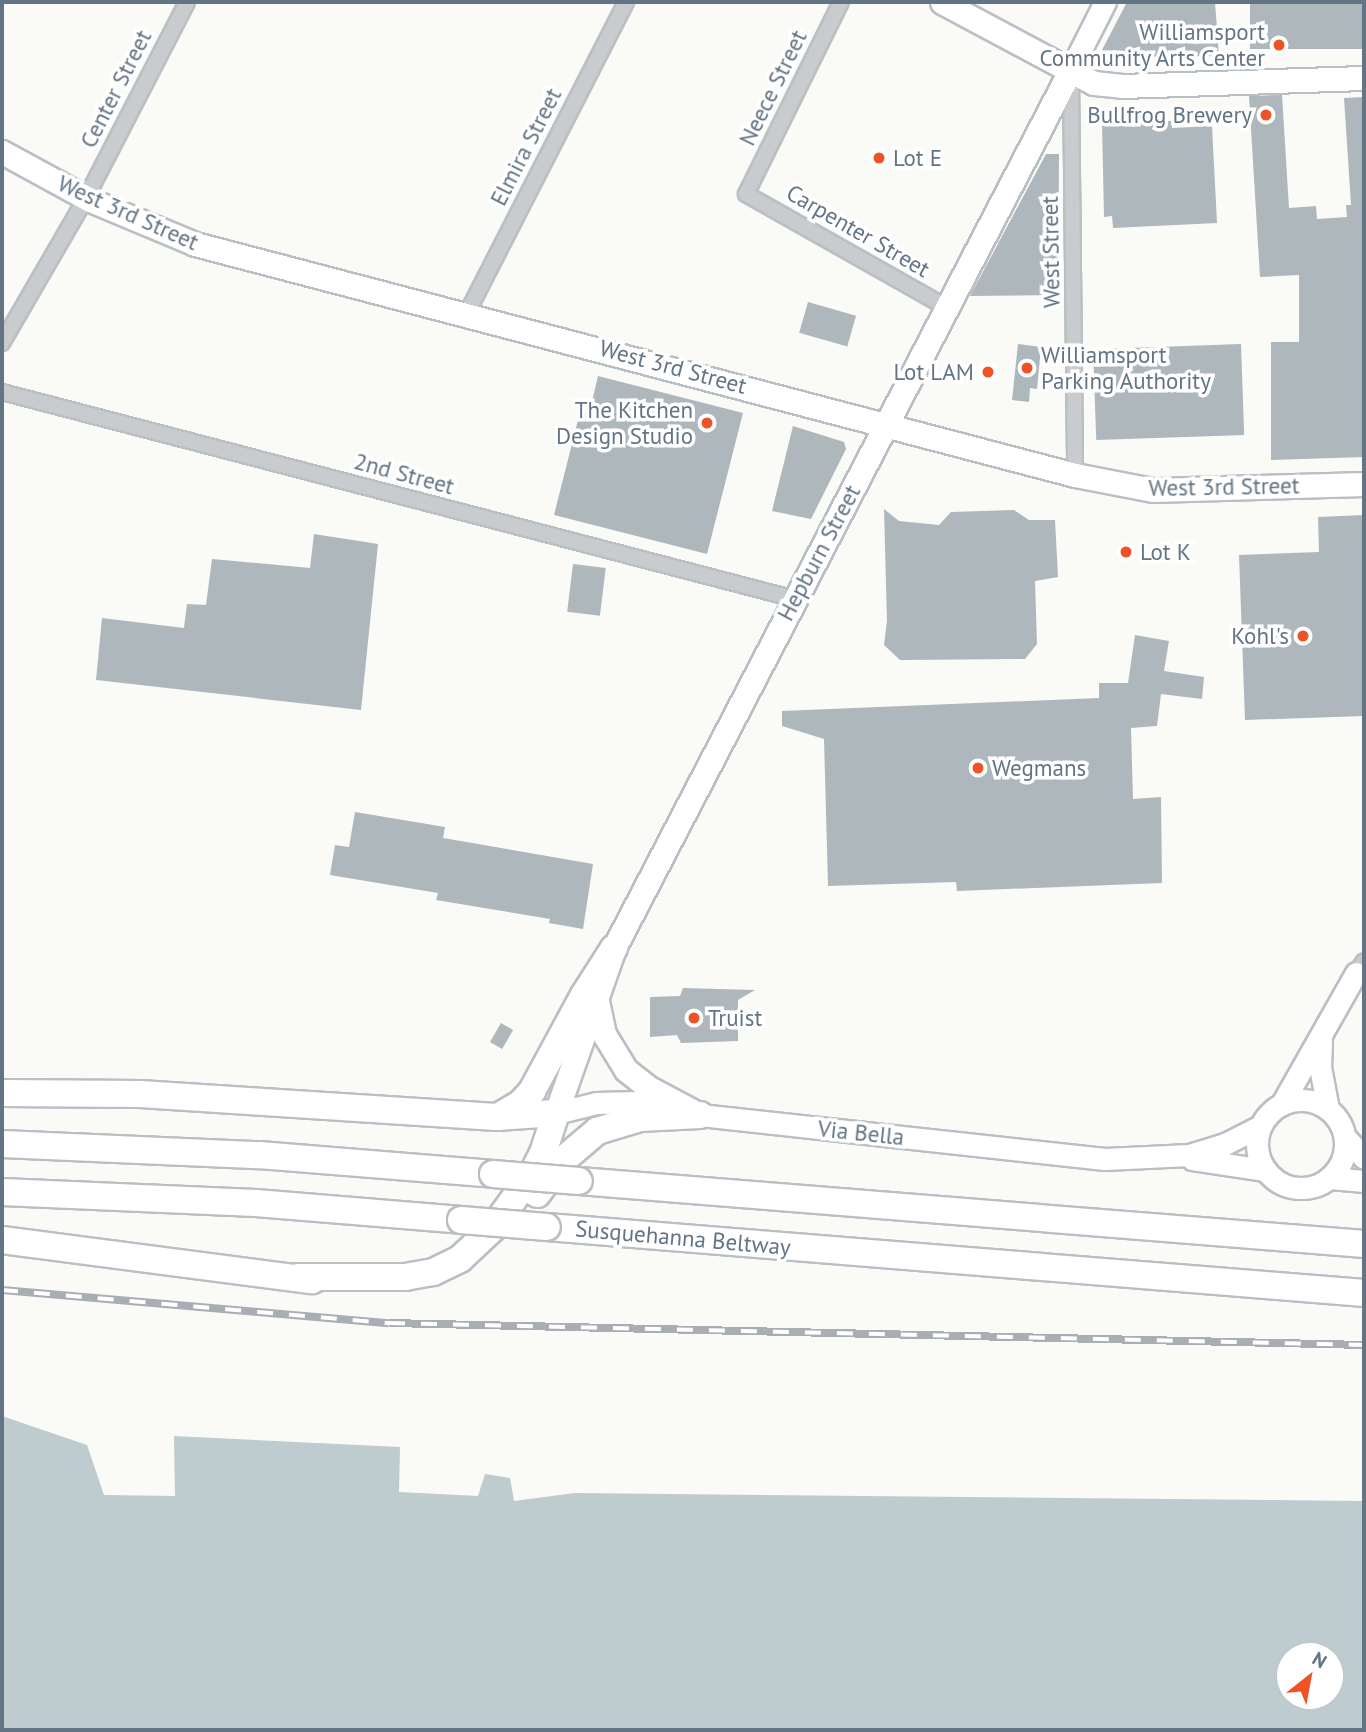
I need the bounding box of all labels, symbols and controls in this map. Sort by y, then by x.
place label: Williamsport Community Arts Center [1038,18,1265,72]
street label: Center Street [75,25,157,153]
street label: Neece Street [733,26,813,150]
marker: Williamsport Community Arts Center [1271,37,1287,53]
street label: Elmira Street [485,84,567,210]
place label: Bullfrog Brewery [1087,101,1252,129]
marker: Bullfrog Brewery [1258,107,1274,123]
place label: Lot E [893,144,942,172]
marker: Lot E [871,150,887,166]
street label: West 3rd Street [53,170,203,256]
street label: Carpenter Street [782,179,934,283]
street label: West Street [1036,196,1066,308]
street label: West 3rd Street [597,334,749,400]
place label: Williamsport Parking Authority [1041,341,1212,395]
place label: Lot LAM [894,358,974,386]
marker: Williamsport Parking Authority [1019,360,1035,376]
marker: Lot LAM [980,364,996,380]
place label: The Kitchen Design Studio [556,396,693,450]
marker: The Kitchen Design Studio [699,415,715,431]
street label: 2nd Street [351,447,457,501]
street label: West 3rd Street [1148,472,1300,502]
street label: Hepburn Street [772,480,866,626]
place label: Lot K [1140,538,1191,566]
marker: Lot K [1118,544,1134,560]
place label: Kohl's [1231,622,1289,650]
marker: Kohl's [1295,628,1311,644]
place label: Wegmans [992,754,1086,782]
marker: Wegmans [970,760,986,776]
place label: Truist [708,1004,762,1032]
marker: Truist [686,1010,702,1026]
street label: Via Bella [816,1115,906,1151]
street label: Susquehanna Beltway [574,1215,792,1261]
north arrow [1275,1641,1345,1711]
text: N [1308,1646,1331,1673]

